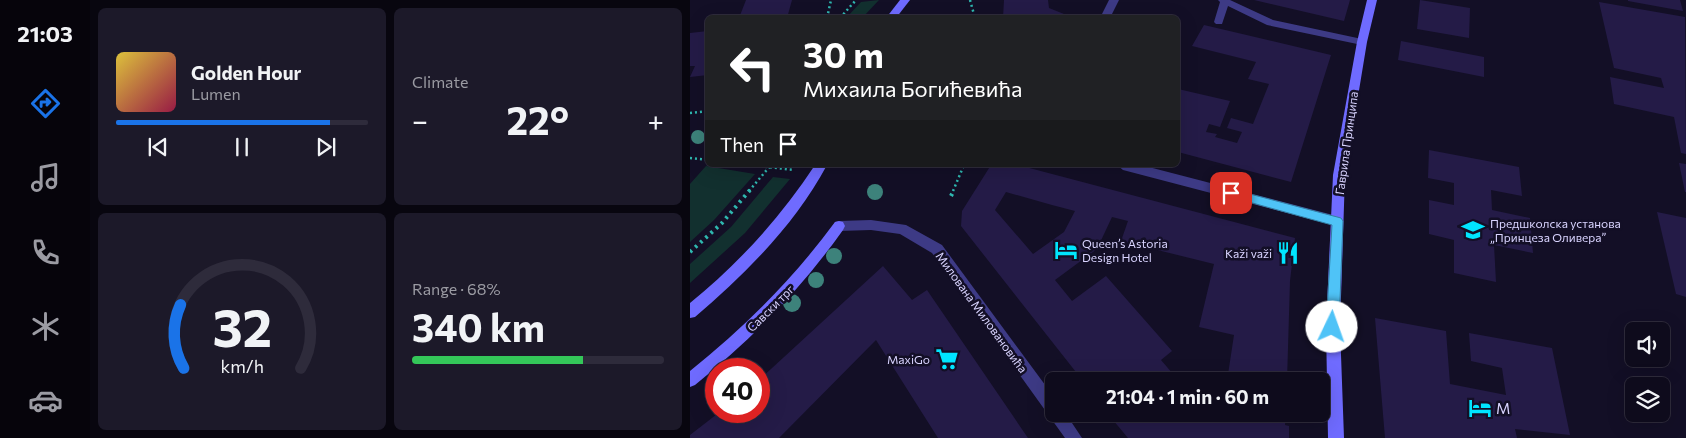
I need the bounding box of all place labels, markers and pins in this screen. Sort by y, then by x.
pin [1210,172,1252,214]
place label: Предшколска установа „Принцеза Оливера” [1490,216,1621,244]
school or university icon: Предшколска установа „Принцеза Оливера” [1460,217,1486,243]
place label: Queen’s Astoria Design Hotel [1082,236,1168,264]
hotel icon: Queen’s Astoria Design Hotel [1053,237,1079,263]
restaurant icon: Kaži važi [1275,240,1301,266]
place label: Kaži važi [1225,246,1272,260]
supermarket icon: MaxiGo [934,346,960,372]
place label: MaxiGo [887,352,930,366]
hotel icon: M [1467,395,1493,421]
place label: M [1496,399,1510,417]

